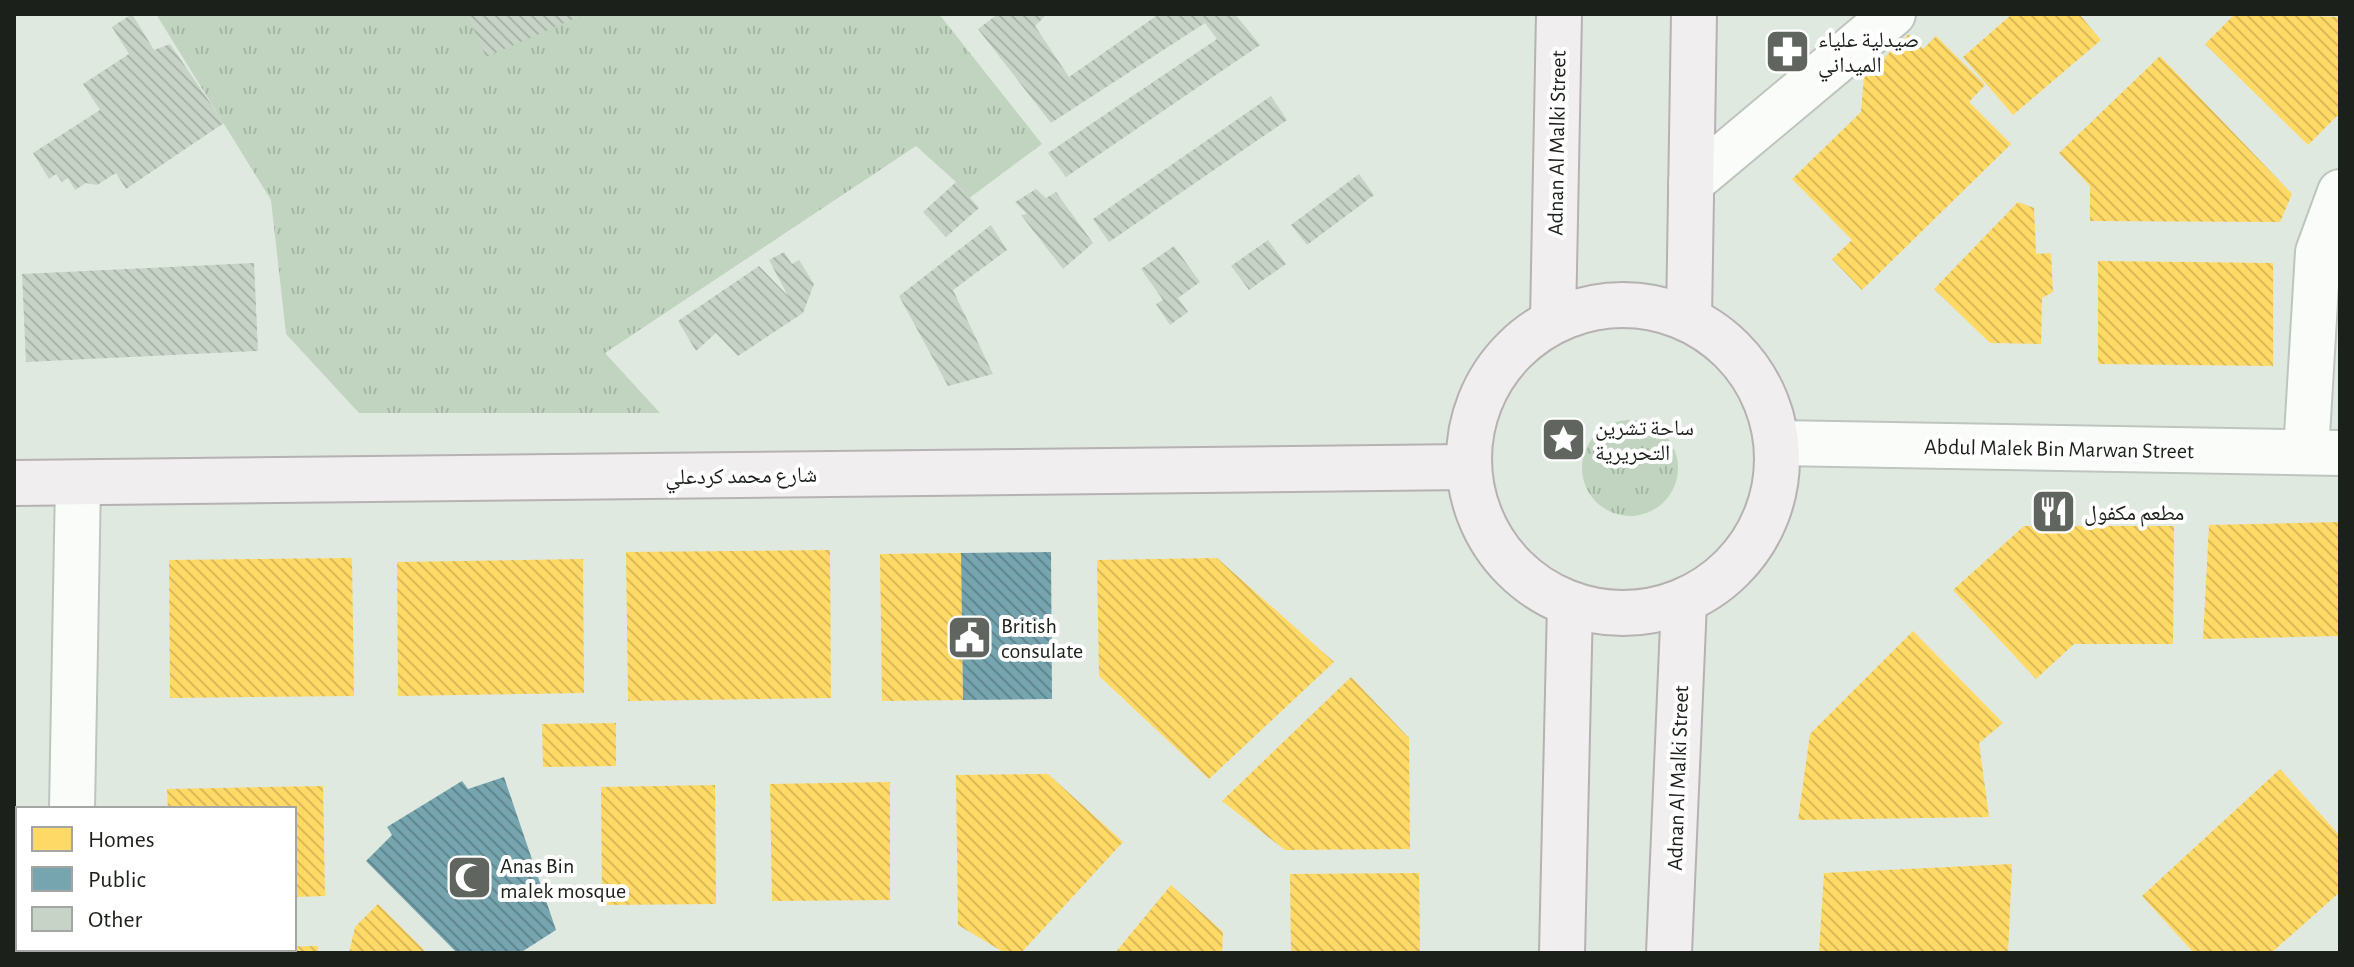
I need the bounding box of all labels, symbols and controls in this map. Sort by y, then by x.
pharmacy icon: صيدلية علياء الميداني [1763,28,1811,76]
place label: صيدلية علياء الميداني [1818,29,1919,82]
street label: Adnan Al Malki Street [1544,50,1570,236]
place icon: ساحة تشرين التحريرية [1540,416,1588,464]
place label: ساحة تشرين التحريرية [1595,417,1694,465]
street label: Abdul Malek Bin Marwan Street [1924,436,2194,462]
street label: شارع محمد كردعلي [665,464,817,494]
restaurant icon: مطعم مكفول [2029,488,2077,536]
place label: مطعم مكفول [2084,502,2184,527]
public building icon: British consulate [946,614,994,662]
place label: British consulate [1001,615,1083,662]
street label: Adnan Al Malki Street [1664,685,1692,871]
legend [16,807,296,951]
text: Homes [88,828,155,852]
mosque icon: Anas Bin malek mosque [445,854,493,902]
place label: Anas Bin malek mosque [500,855,626,902]
text: Public [88,868,146,892]
text: Other [88,908,142,932]

